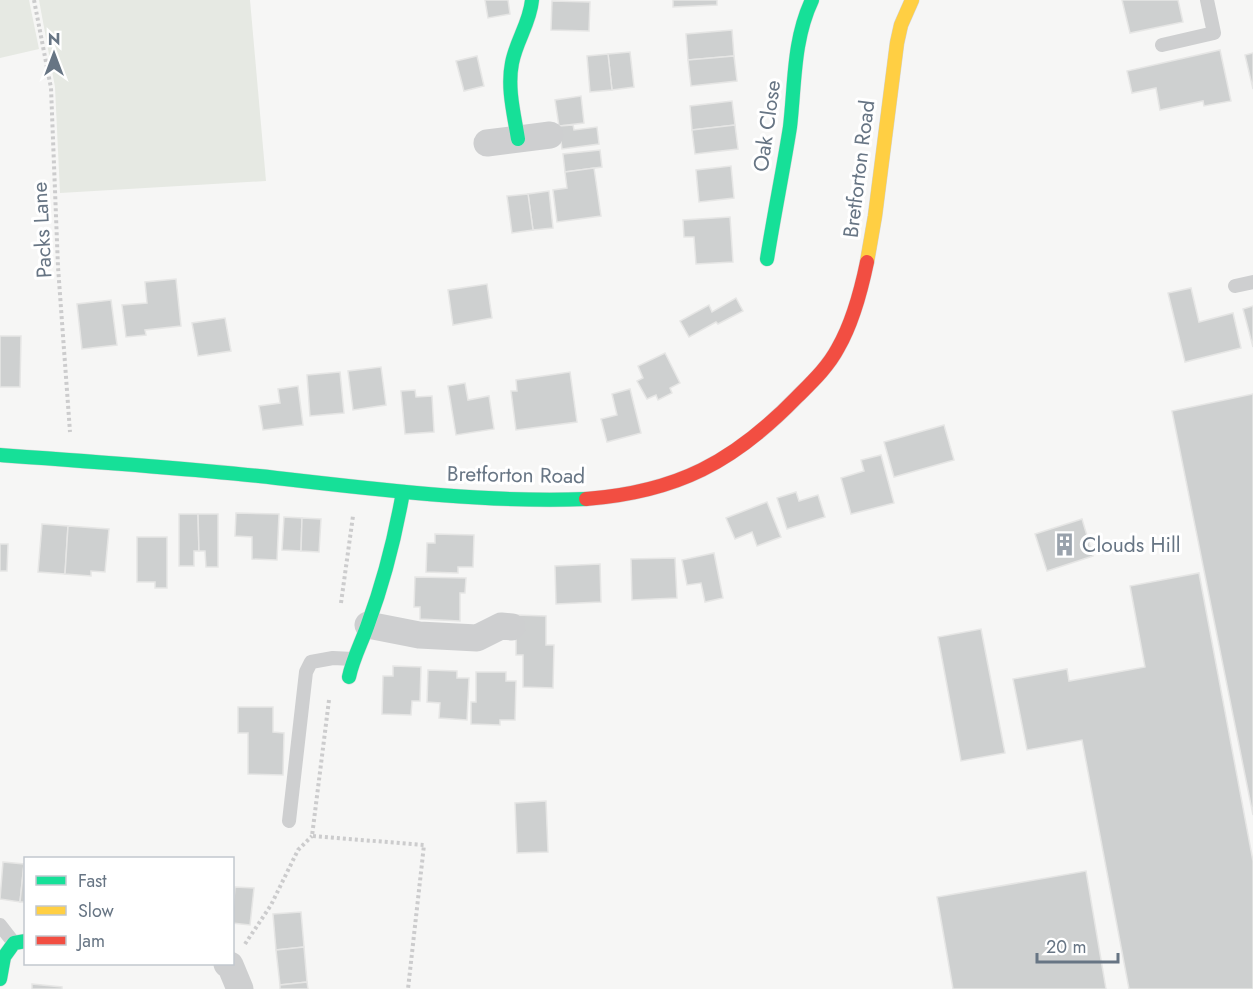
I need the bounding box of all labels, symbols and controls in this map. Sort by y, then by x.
north arrow [24,24,84,84]
text: N [48,28,60,51]
street label: Oak Close [746,78,788,174]
street label: Bretforton Road [836,99,882,239]
street label: Packs Lane [24,181,60,279]
street label: Bretforton Road [447,459,585,491]
place label: Clouds Hill [1082,530,1181,560]
building icon: Clouds Hill [1051,532,1077,558]
legend [24,857,234,965]
text: Fast [78,868,107,894]
text: Slow [78,898,115,924]
scale bar [1037,926,1118,964]
text: Jam [76,928,105,954]
text: 20 m [1046,934,1086,960]

